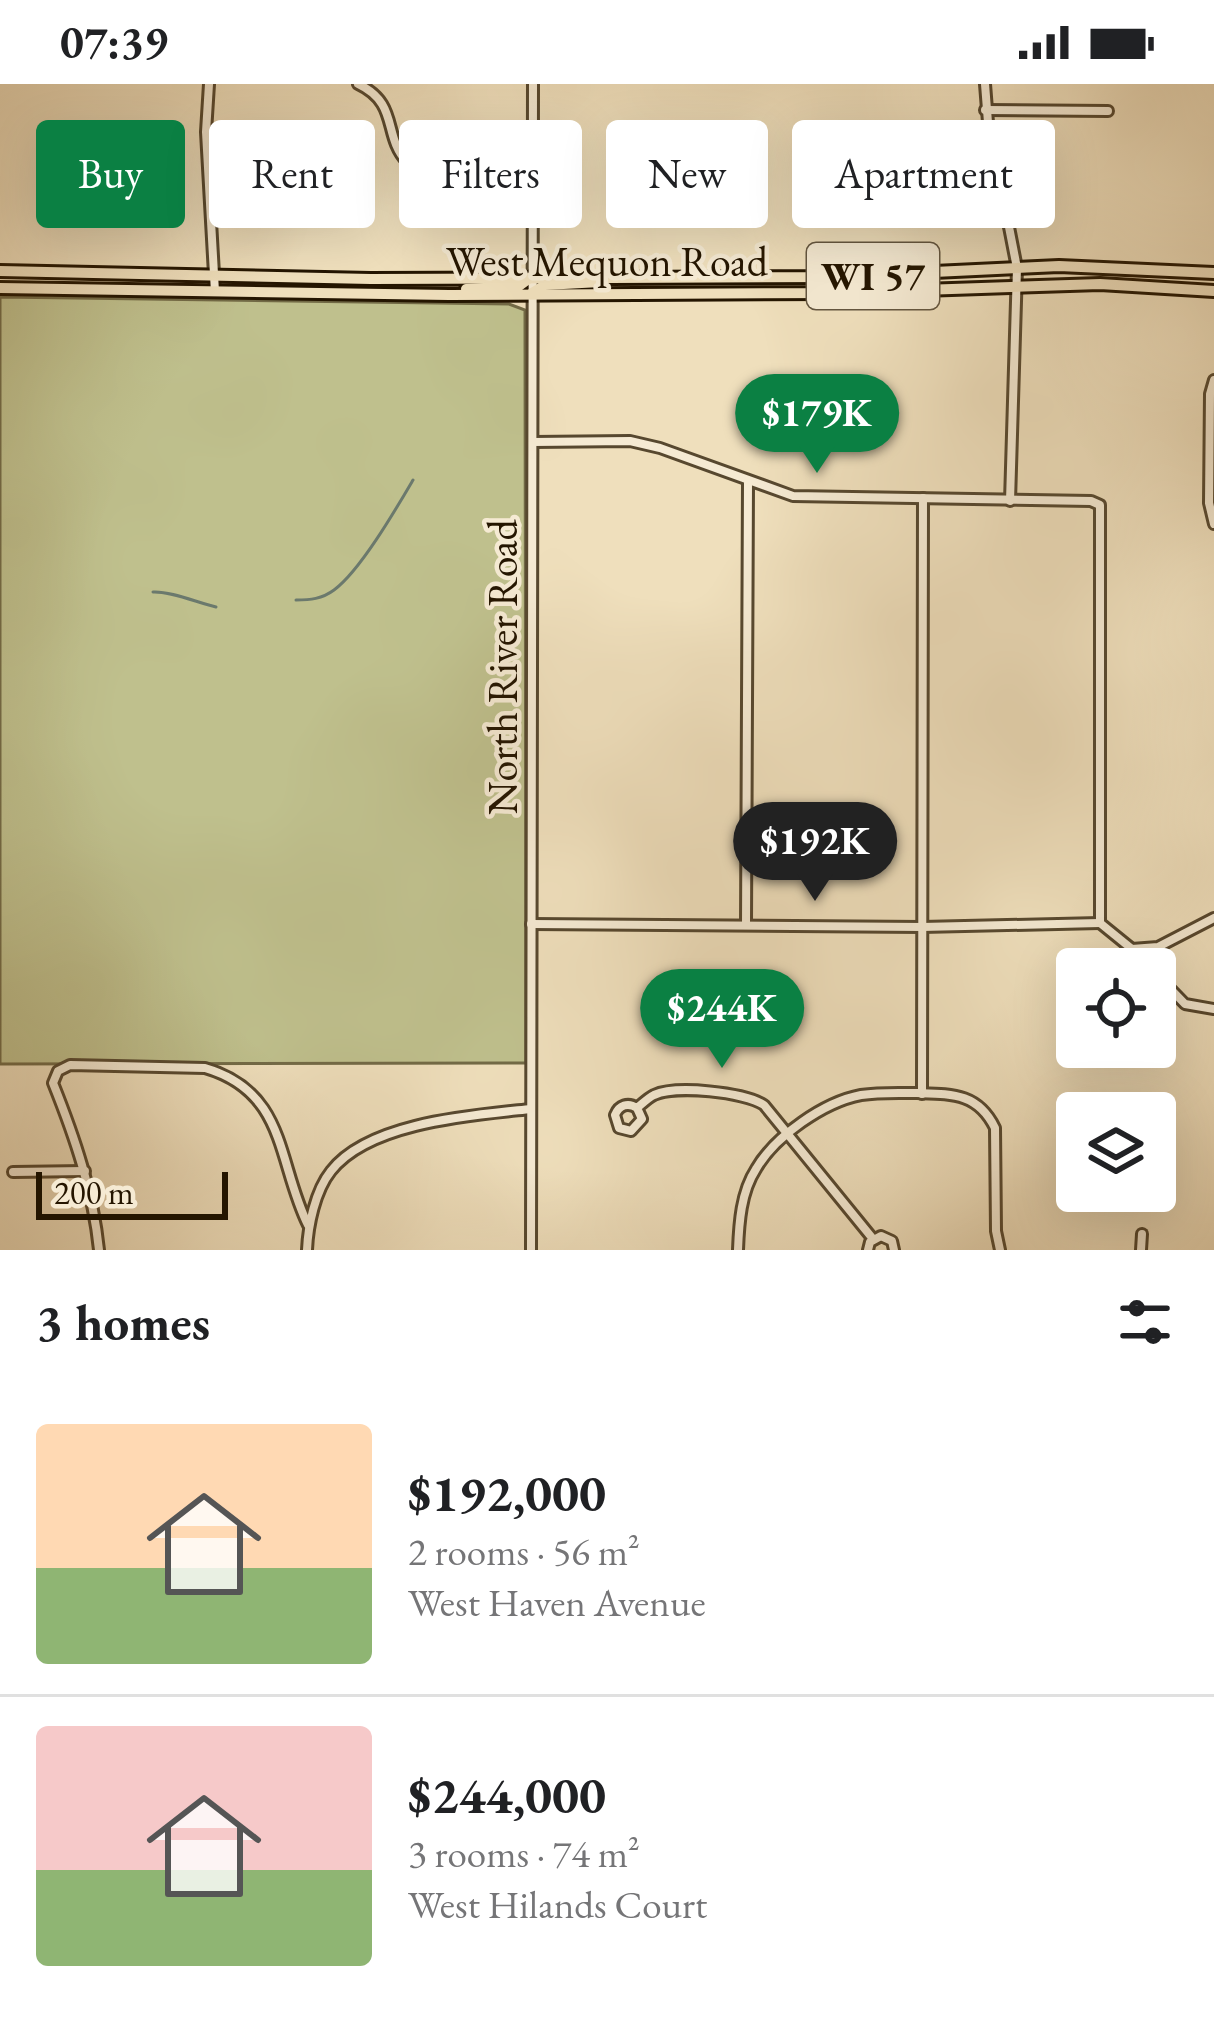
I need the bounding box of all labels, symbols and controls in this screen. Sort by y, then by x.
text: 07:39 [60,13,168,71]
chip: Buy [36,120,185,228]
chip: Rent [209,120,375,228]
chip: Filters [399,120,582,228]
chip: New [606,120,768,228]
chip: Apartment [792,120,1055,228]
street label: West Mequon Road [446,234,769,289]
road number: WI 57 [807,243,939,309]
pin: $179K [733,374,901,476]
text: $179K [762,387,872,438]
street label: North River Road [475,518,530,815]
pin: $192K [731,802,899,904]
text: $192K [760,815,870,866]
map controls [1056,948,1176,1212]
button: locate [1056,948,1176,1068]
pin: $244K [638,969,806,1071]
text: $244K [667,982,777,1033]
button: layers [1056,1092,1176,1212]
scale bar [36,1166,228,1219]
text: 200 m [54,1171,134,1214]
text: 3 homes [36,1289,210,1355]
icon: filters [1112,1289,1178,1355]
text: $192,000 [408,1460,606,1526]
icon: home [132,1472,276,1616]
text: 2 rooms · 56 m² [408,1526,640,1577]
text: West Haven Avenue [408,1577,706,1628]
text: $244,000 [408,1762,606,1828]
icon: home [132,1774,276,1918]
text: 3 rooms · 74 m² [408,1828,640,1879]
text: West Hilands Court [408,1879,707,1930]

